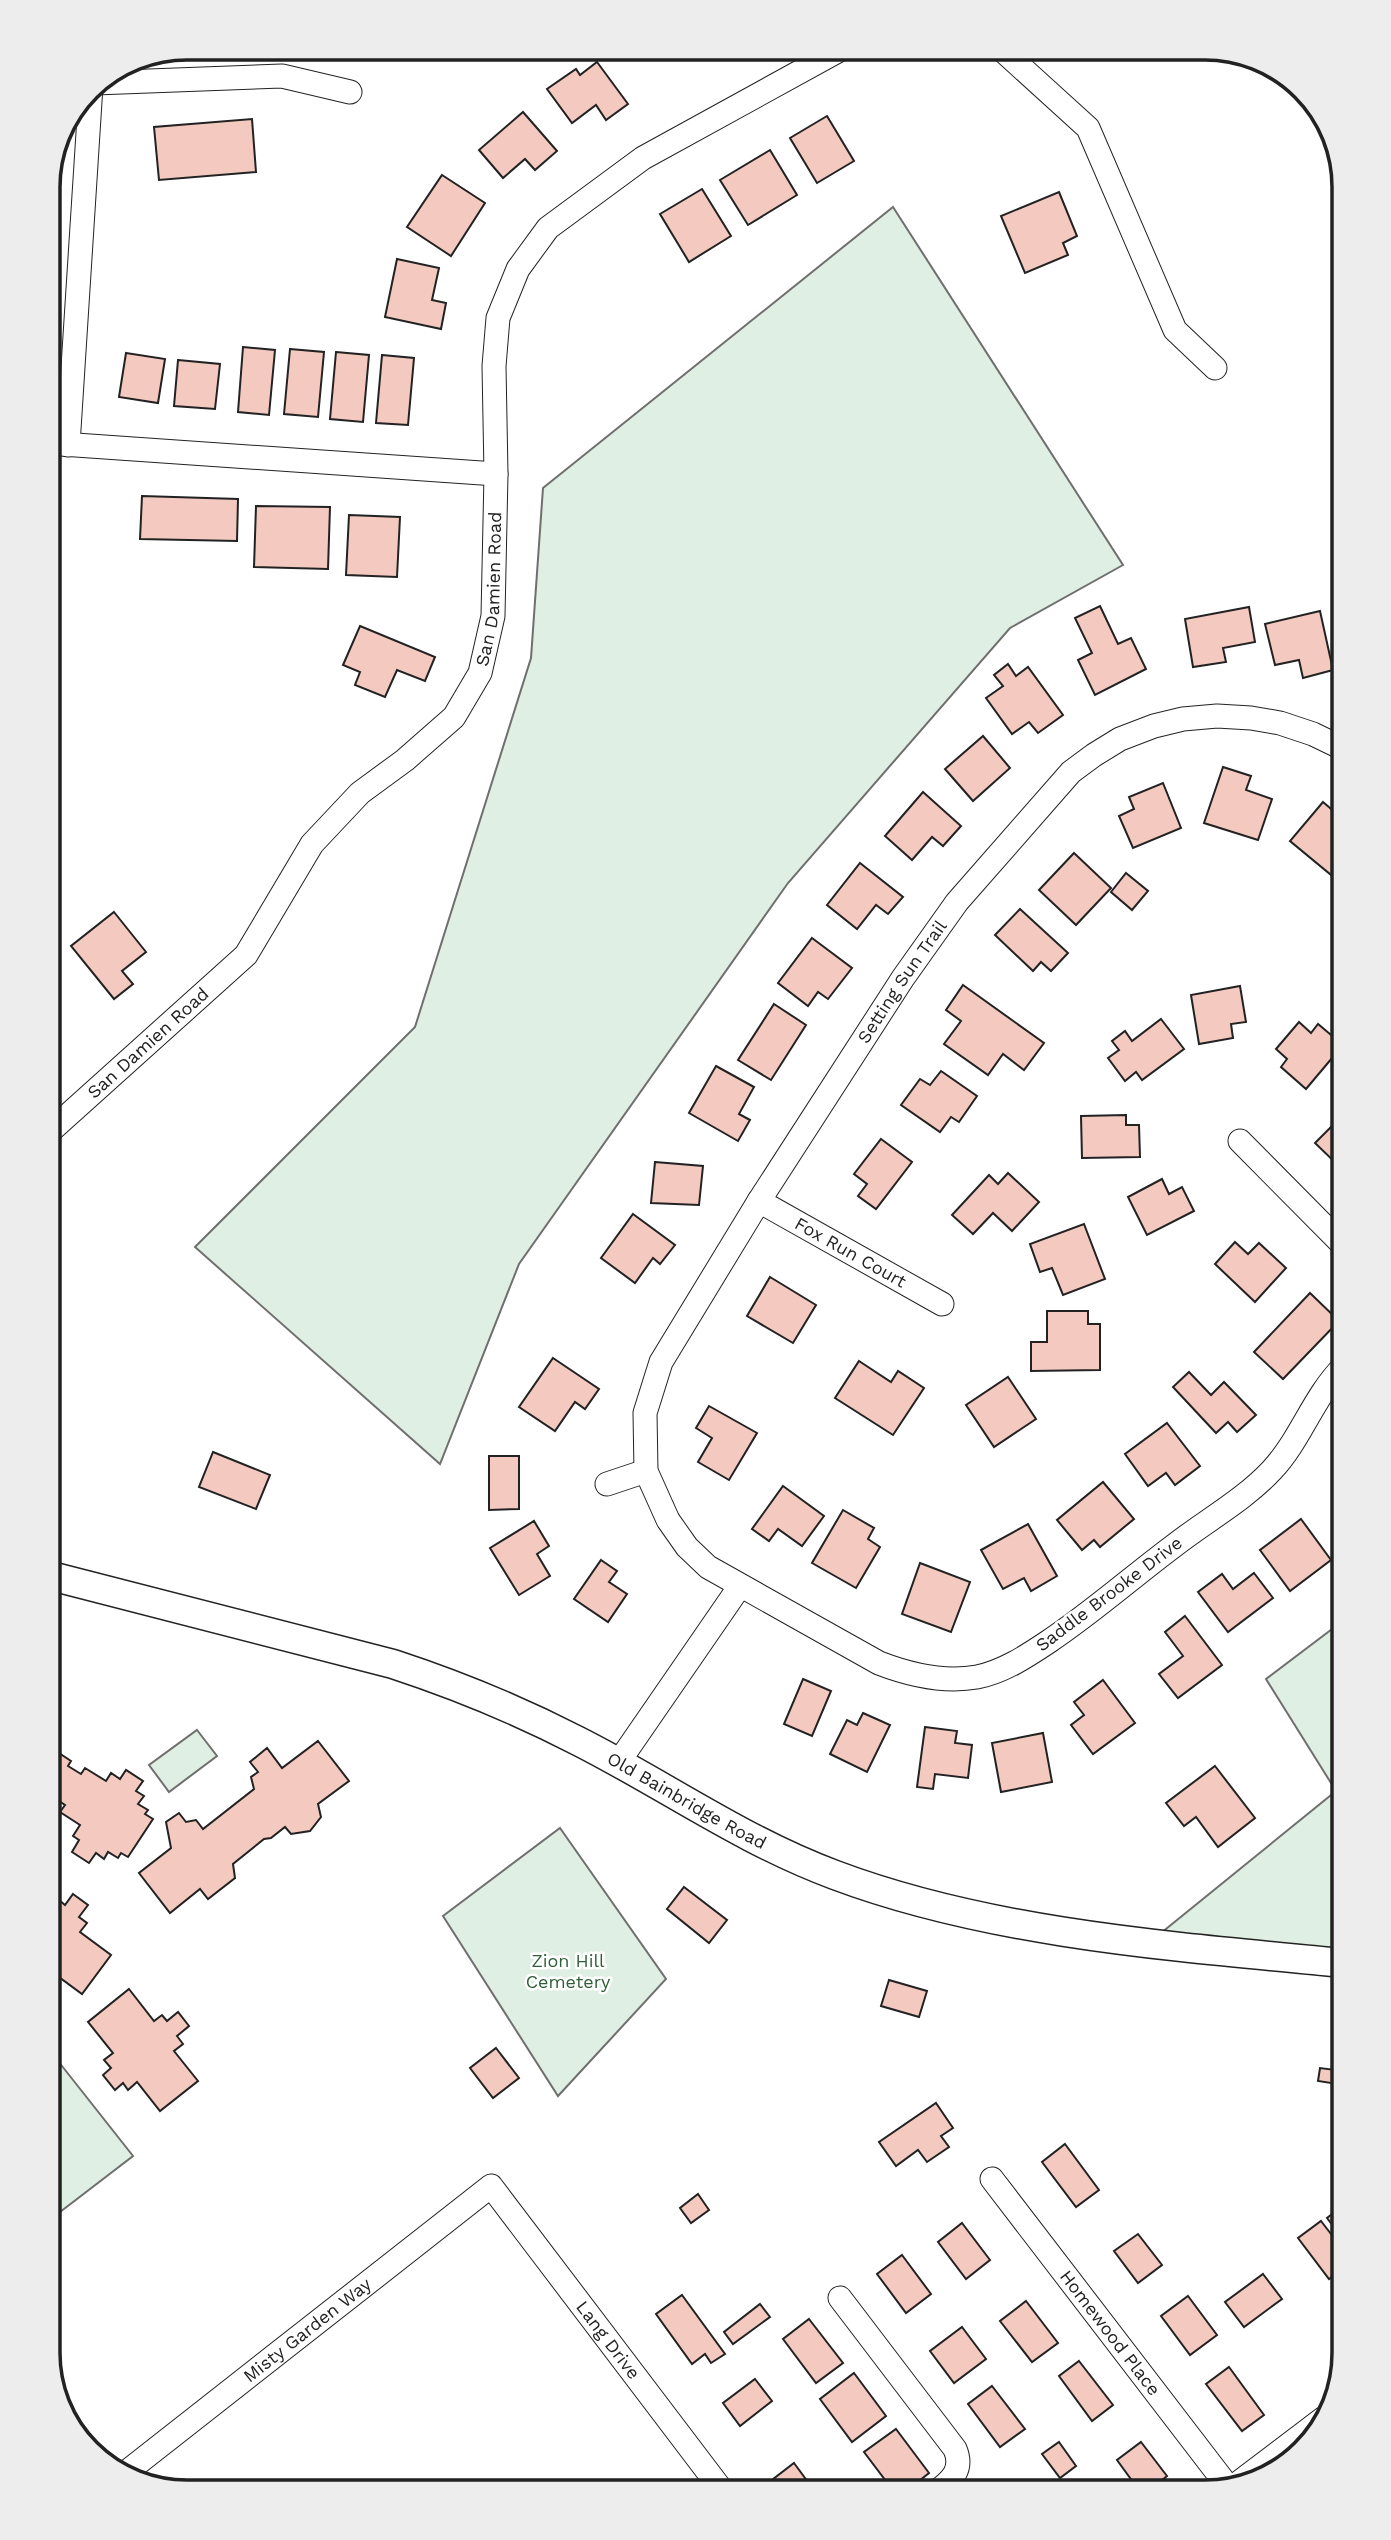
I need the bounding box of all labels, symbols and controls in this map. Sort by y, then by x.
street label: San Damien Road [471,511,505,668]
street label: Setting Sun Trail [853,916,951,1047]
street label: San Damien Road [83,983,213,1103]
street label: Fox Run Court [791,1212,911,1292]
street label: Saddle Brooke Drive [1031,1532,1186,1655]
street label: Old Bainbridge Road [604,1747,770,1853]
park label: Zion Hill Cemetery [526,1950,611,1992]
street label: Homewood Place [1056,2266,1165,2399]
street label: Misty Garden Way [239,2273,376,2386]
street label: Lang Drive [572,2297,645,2383]

